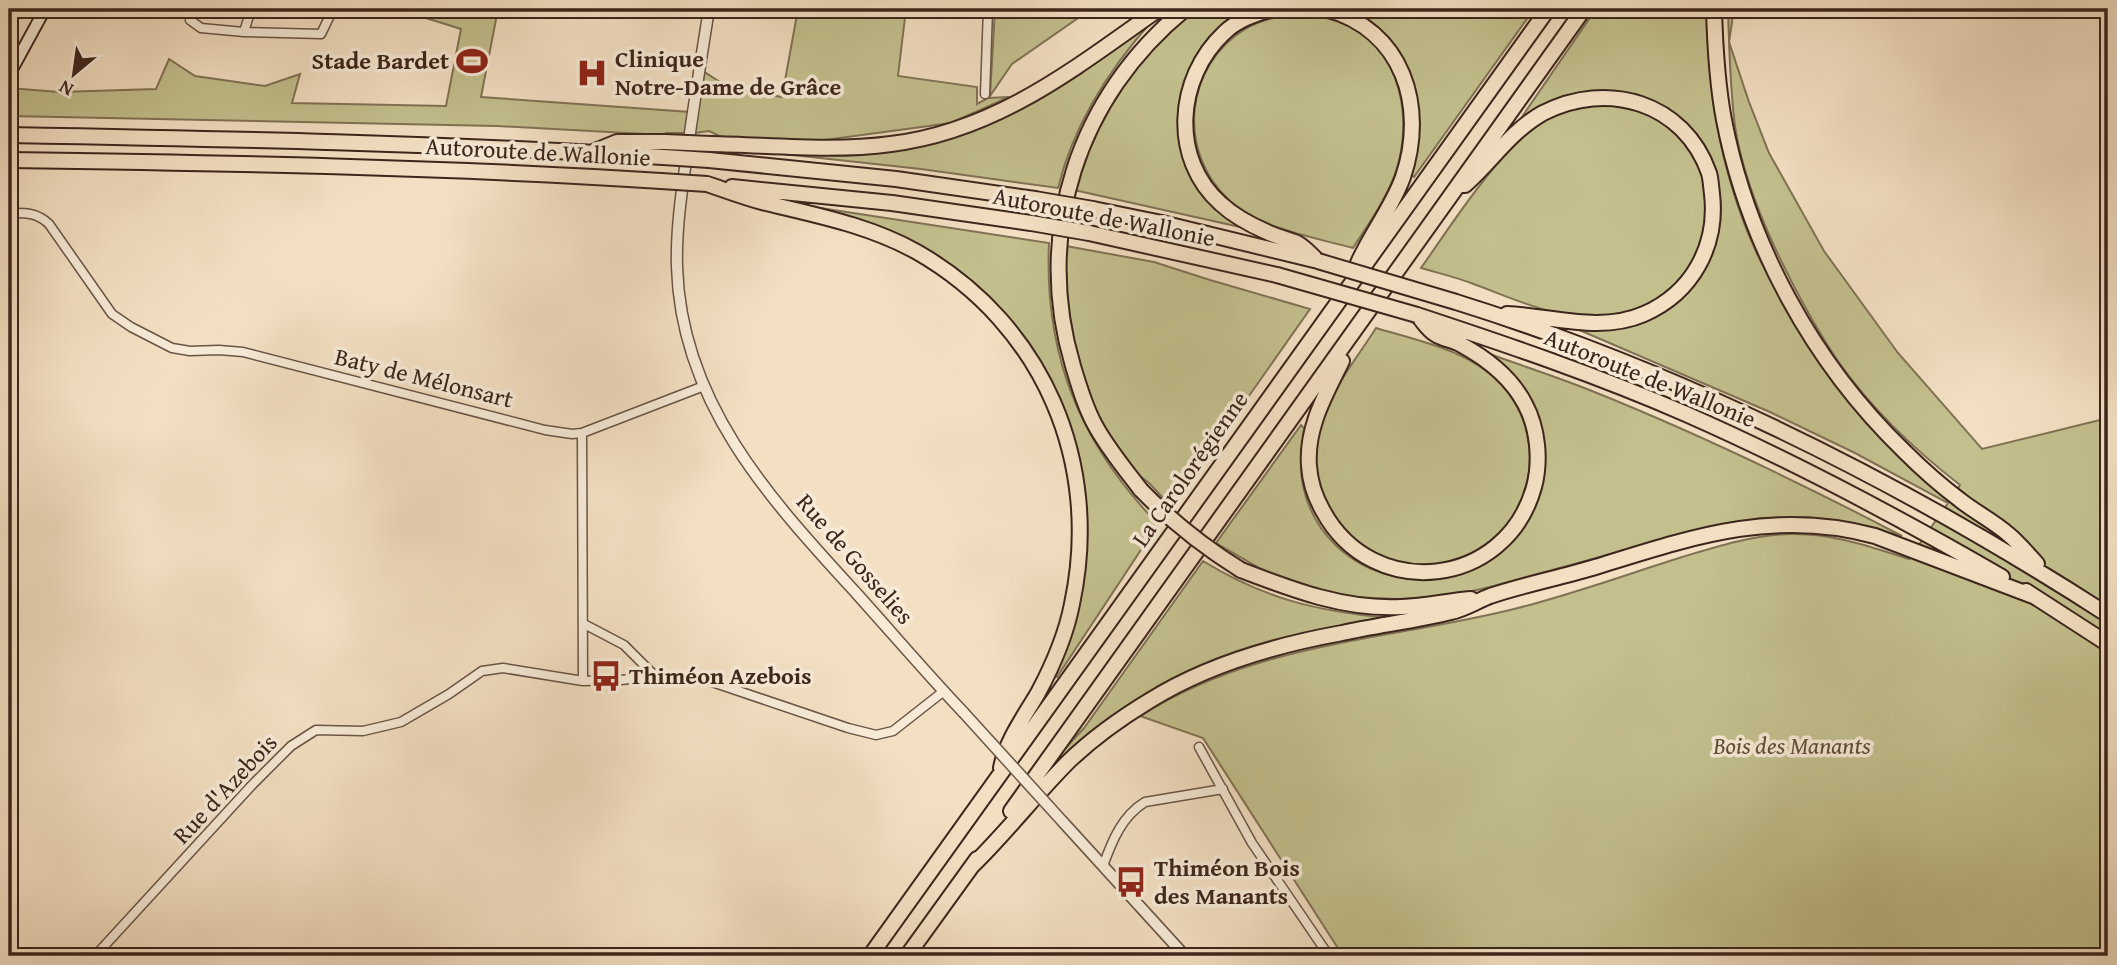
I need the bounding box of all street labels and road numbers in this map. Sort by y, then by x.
street label: Autoroute de Wallonie [425,128,651,175]
street label: Autoroute de Wallonie [990,178,1218,255]
street label: Autoroute de Wallonie [1539,319,1761,436]
street label: Baty de Mélonsart [331,338,517,417]
street label: La Carolorégienne [1123,384,1256,554]
street label: Rue de Gosselies [788,485,922,632]
street label: Rue d'Azebois [164,726,285,852]

